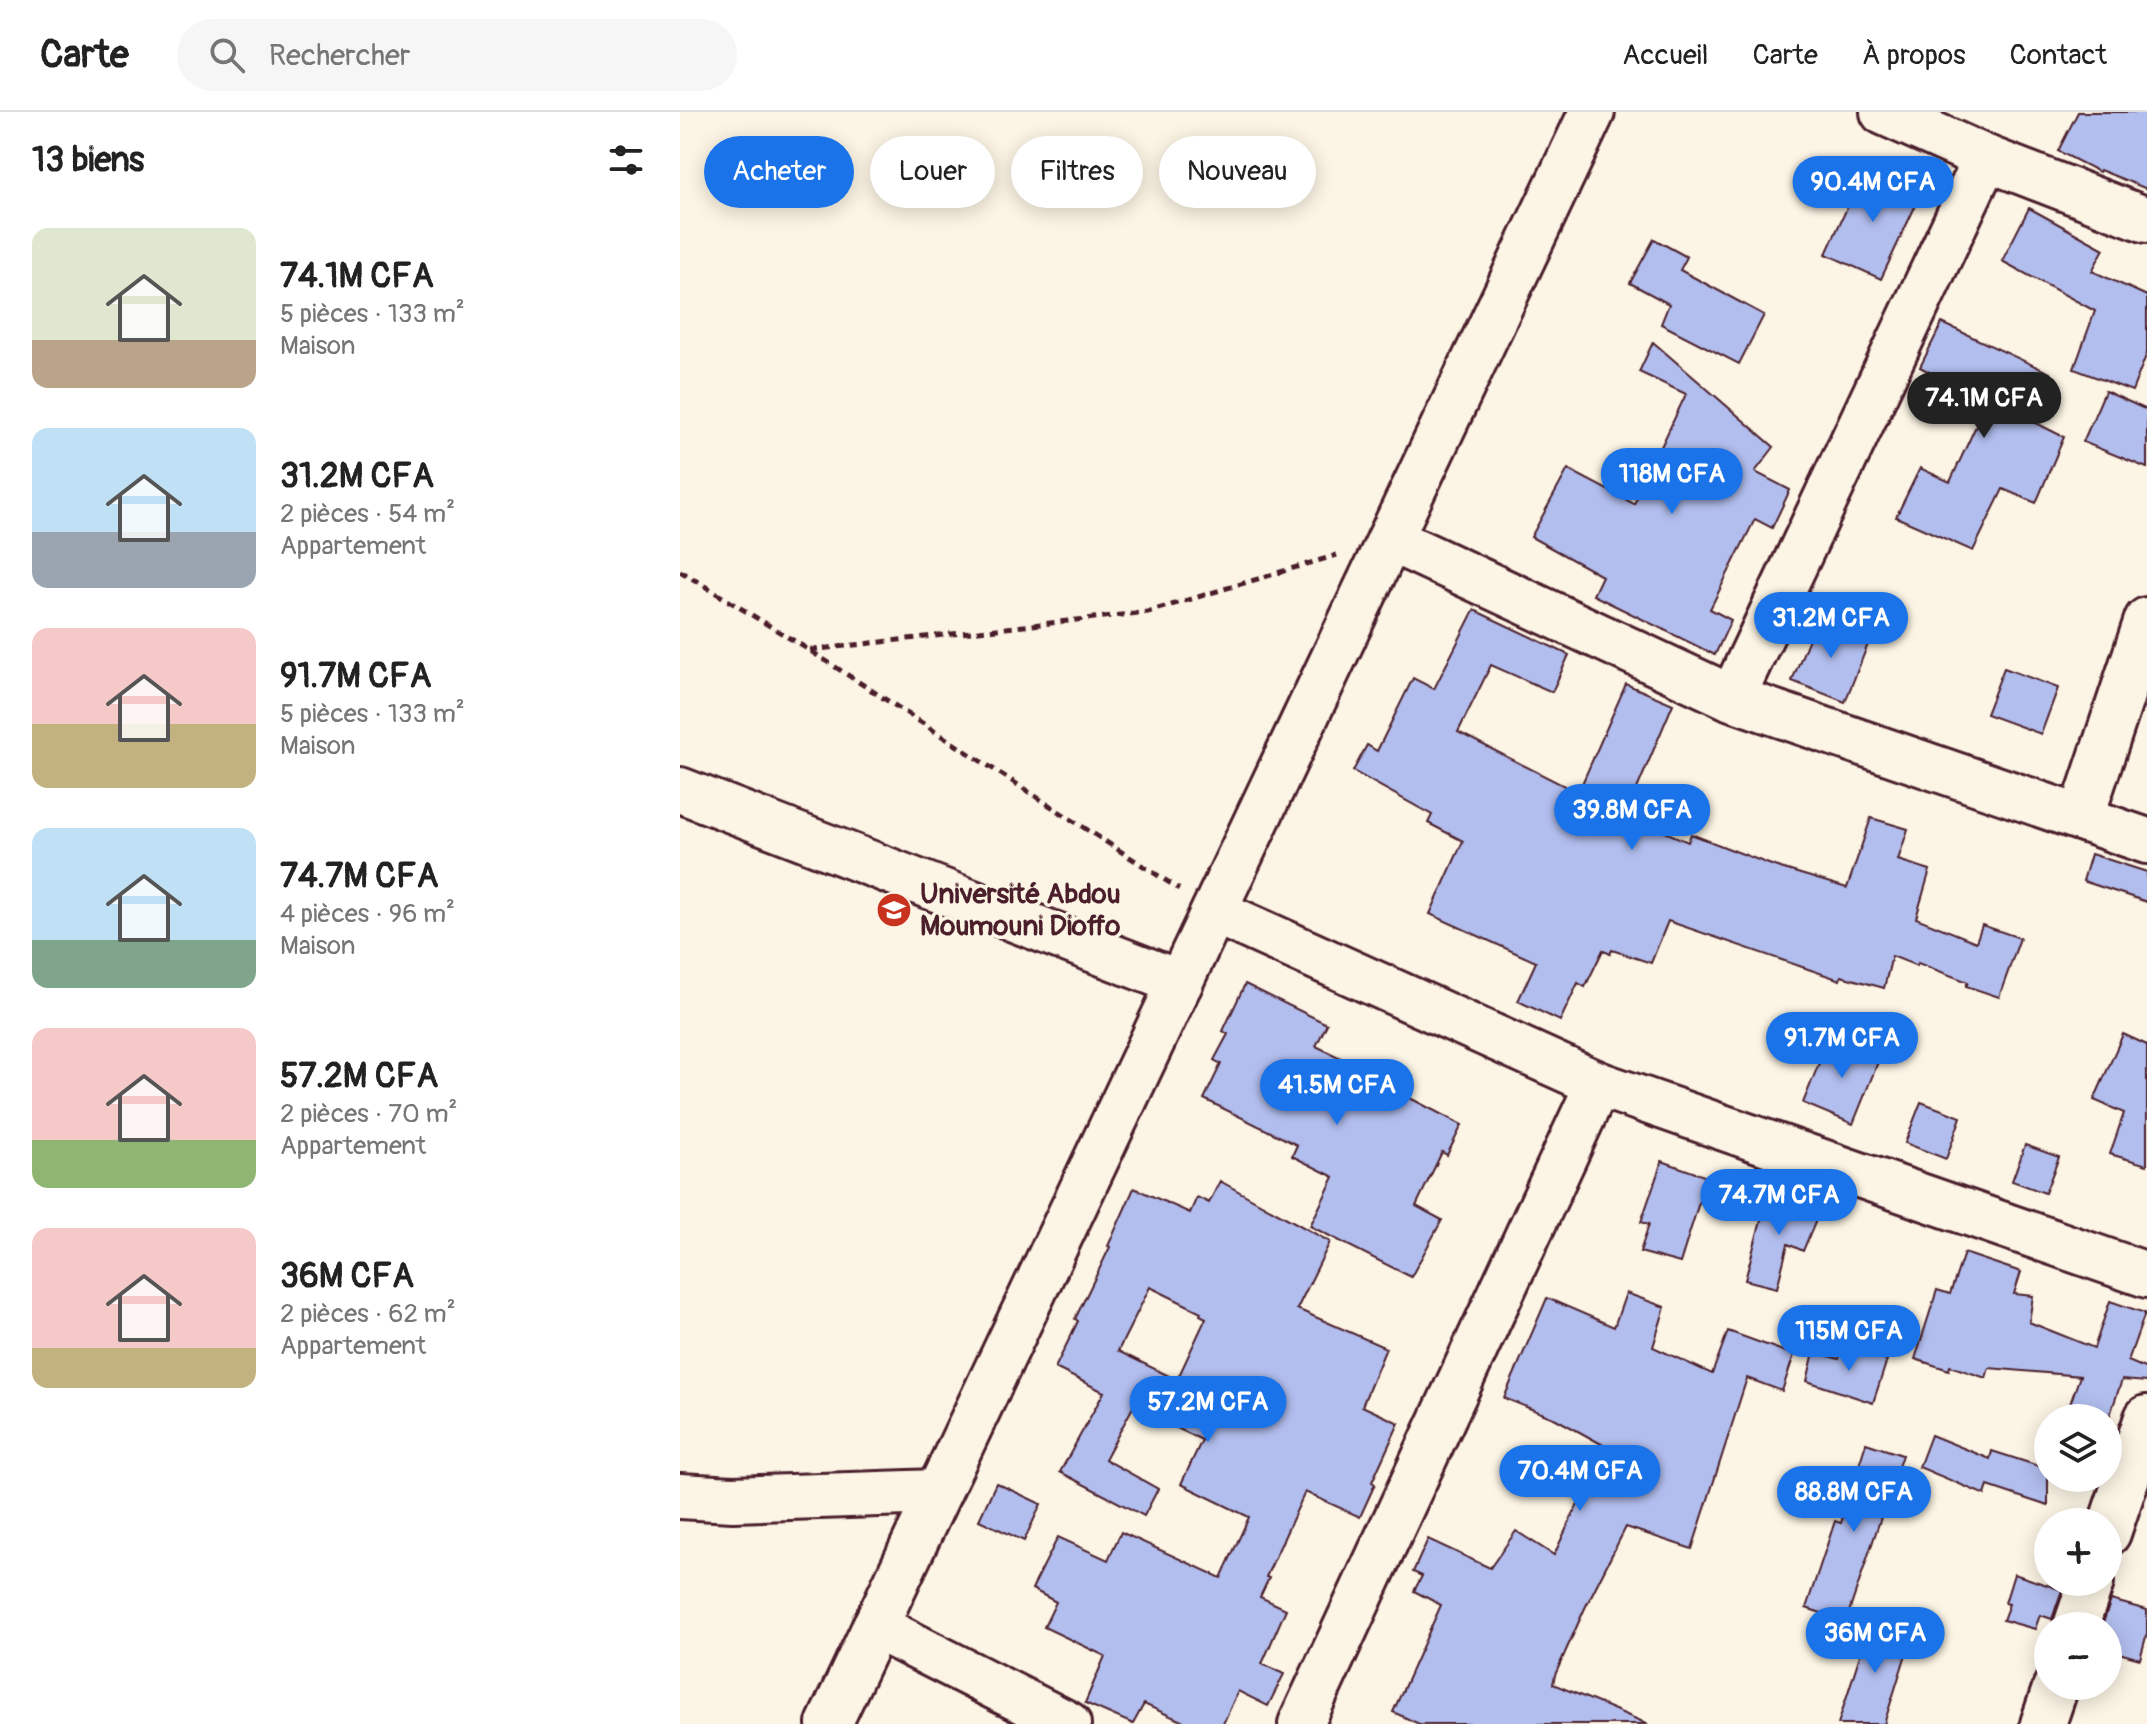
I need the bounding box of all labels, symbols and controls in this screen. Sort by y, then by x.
search box [177,19,737,91]
text: Carte [40,31,129,79]
icon: search [205,33,249,77]
text: Rechercher [269,37,411,74]
text: Accueil [1622,38,1709,73]
text: Carte [1753,38,1818,73]
text: À propos [1862,38,1966,73]
text: Contact [2010,38,2107,73]
chip: Acheter [704,136,854,208]
chip: Louer [870,136,995,208]
chip: Filtres [1011,136,1143,208]
chip: Nouveau [1159,136,1316,208]
icon: filters [604,138,648,182]
text: 13 biens [32,139,144,182]
pin: 90.4M CFA [1781,156,1965,224]
text: 90.4M CFA [1811,166,1935,198]
text: 74.1M CFA [280,255,434,298]
icon: home [96,260,192,356]
text: 5 pièces · 133 m² [280,298,465,330]
text: Maison [280,330,355,362]
pin: 74.1M CFA [1892,372,2076,440]
text: 74.1M CFA [1925,382,2043,414]
pin: 118M CFA [1589,448,1755,516]
text: 31.2M CFA [280,455,434,498]
text: 118M CFA [1619,458,1725,490]
icon: home [96,460,192,556]
text: 2 pièces · 54 m² [280,498,455,530]
text: Appartement [280,530,426,562]
pin: 31.2M CFA [1739,592,1923,660]
text: 31.2M CFA [1772,602,1890,634]
text: 91.7M CFA [280,655,432,698]
icon: home [96,660,192,756]
text: 5 pièces · 133 m² [280,698,465,730]
text: Maison [280,730,355,762]
pin: 39.8M CFA [1540,784,1724,852]
text: 39.8M CFA [1572,794,1692,826]
text: 74.7M CFA [280,855,439,898]
icon: home [96,860,192,956]
place label: Université Abdou Moumouni Dioffo [920,877,1121,944]
school or university icon: Université Abdou Moumouni Dioffo [875,891,913,929]
text: 4 pièces · 96 m² [280,898,455,930]
text: Maison [280,930,355,962]
pin: 91.7M CFA [1750,1012,1934,1080]
text: 91.7M CFA [1784,1022,1900,1054]
text: 57.2M CFA [280,1055,438,1098]
pin: 41.5M CFA [1245,1059,1429,1127]
icon: home [96,1060,192,1156]
text: 41.5M CFA [1278,1069,1396,1101]
text: 2 pièces · 70 m² [280,1098,457,1130]
text: Appartement [280,1130,426,1162]
pin: 74.7M CFA [1687,1169,1871,1237]
text: 74.7M CFA [1718,1179,1840,1211]
text: 36M CFA [280,1255,414,1298]
icon: home [96,1260,192,1356]
text: 2 pièces · 62 m² [280,1298,456,1330]
pin: 115M CFA [1766,1305,1932,1373]
text: 115M CFA [1795,1315,1903,1347]
text: Appartement [280,1330,426,1362]
pin: 57.2M CFA [1116,1376,1300,1444]
text: 57.2M CFA [1147,1386,1269,1418]
map controls [2034,1404,2122,1700]
button: layers [2034,1404,2122,1492]
pin: 70.4M CFA [1488,1445,1672,1513]
text: 70.4M CFA [1517,1455,1643,1487]
pin: 88.8M CFA [1762,1466,1946,1534]
text: 88.8M CFA [1795,1476,1913,1508]
button: + [2034,1508,2122,1596]
pin: 36M CFA [1801,1607,1949,1675]
button: − [2034,1612,2122,1700]
text: 36M CFA [1824,1617,1926,1649]

